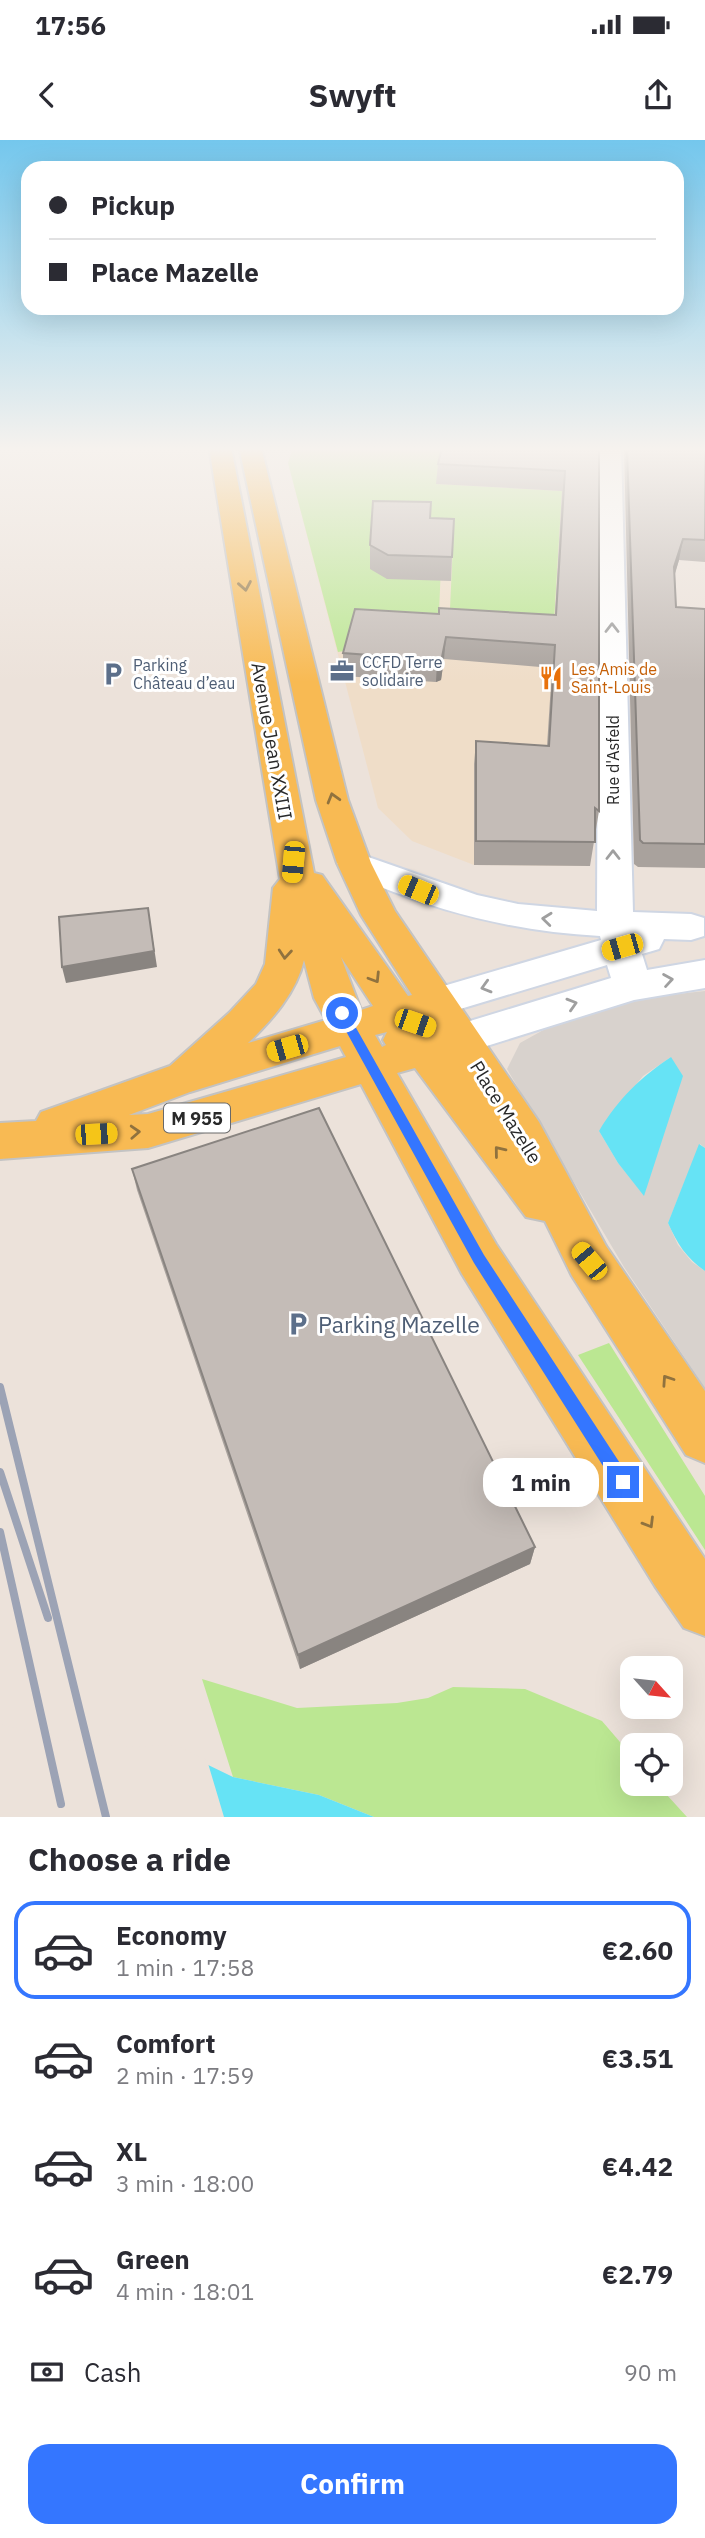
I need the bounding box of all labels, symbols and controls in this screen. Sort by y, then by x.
text: 17:56 [35,8,106,42]
text: Swyft [308,74,397,116]
icon: back [28,76,66,114]
icon: share [639,76,677,114]
text: Pickup [91,188,175,222]
text: Place Mazelle [91,255,259,289]
one-way arrow [236,580,251,592]
one-way arrow [604,622,620,632]
place label: CCFD Terre solidaire [362,652,443,690]
place label: Parking Château d’eau [133,655,235,693]
office icon: CCFD Terre solidaire [328,657,356,685]
place label: Les Amis de Saint-Louis [571,659,657,697]
parking icon: Parking Château d’eau [99,660,127,688]
street label: Avenue Jean XXIII [246,660,298,822]
restaurant icon: Les Amis de Saint-Louis [537,664,565,692]
street label: Rue d'Asfeld [603,715,623,805]
one-way arrow [326,793,341,805]
car [281,840,306,884]
one-way arrow [605,849,621,860]
car [395,872,442,908]
one-way arrow [541,912,552,927]
car [599,931,646,963]
one-way arrow [278,949,293,960]
one-way arrow [366,970,379,983]
one-way arrow [662,973,674,988]
one-way arrow [480,979,492,994]
route start [326,997,358,1029]
one-way arrow [566,998,578,1013]
car [392,1006,439,1040]
car [264,1032,311,1064]
street label: Place Mazelle [465,1056,547,1168]
road number: M 955 [164,1104,230,1133]
car [75,1122,118,1146]
one-way arrow [130,1125,141,1140]
one-way arrow [495,1146,508,1159]
car [568,1238,611,1284]
place label: Parking Mazelle [318,1309,480,1339]
parking icon: Parking Mazelle [284,1310,312,1338]
one-way arrow [662,1375,675,1388]
callout: 1 min [483,1458,598,1506]
route end [607,1466,639,1498]
text: 1 min [511,1467,571,1497]
one-way arrow [640,1516,653,1529]
north arrow [620,1656,682,1718]
map controls [620,1656,683,1796]
button: locate [620,1733,683,1796]
text: Choose a ride [28,1838,231,1880]
text: Economy [116,1918,227,1952]
icon: car [32,1919,95,1982]
text: €2.60 [602,1933,673,1967]
text: 1 min · 17:58 [116,1952,254,1982]
text: Comfort [116,2026,215,2060]
icon: car [32,2027,95,2090]
text: €3.51 [602,2041,673,2075]
text: 2 min · 17:59 [116,2060,254,2090]
text: XL [116,2134,147,2168]
icon: car [32,2135,95,2198]
text: €4.42 [602,2149,673,2183]
text: 3 min · 18:00 [116,2168,254,2198]
text: Green [116,2242,190,2276]
icon: car [32,2243,95,2306]
text: €2.79 [602,2257,673,2291]
text: 4 min · 18:01 [116,2276,254,2306]
icon: cash [28,2353,66,2391]
text: Cash [84,2355,141,2389]
text: 90 m [624,2357,677,2387]
button: Confirm [28,2444,677,2524]

